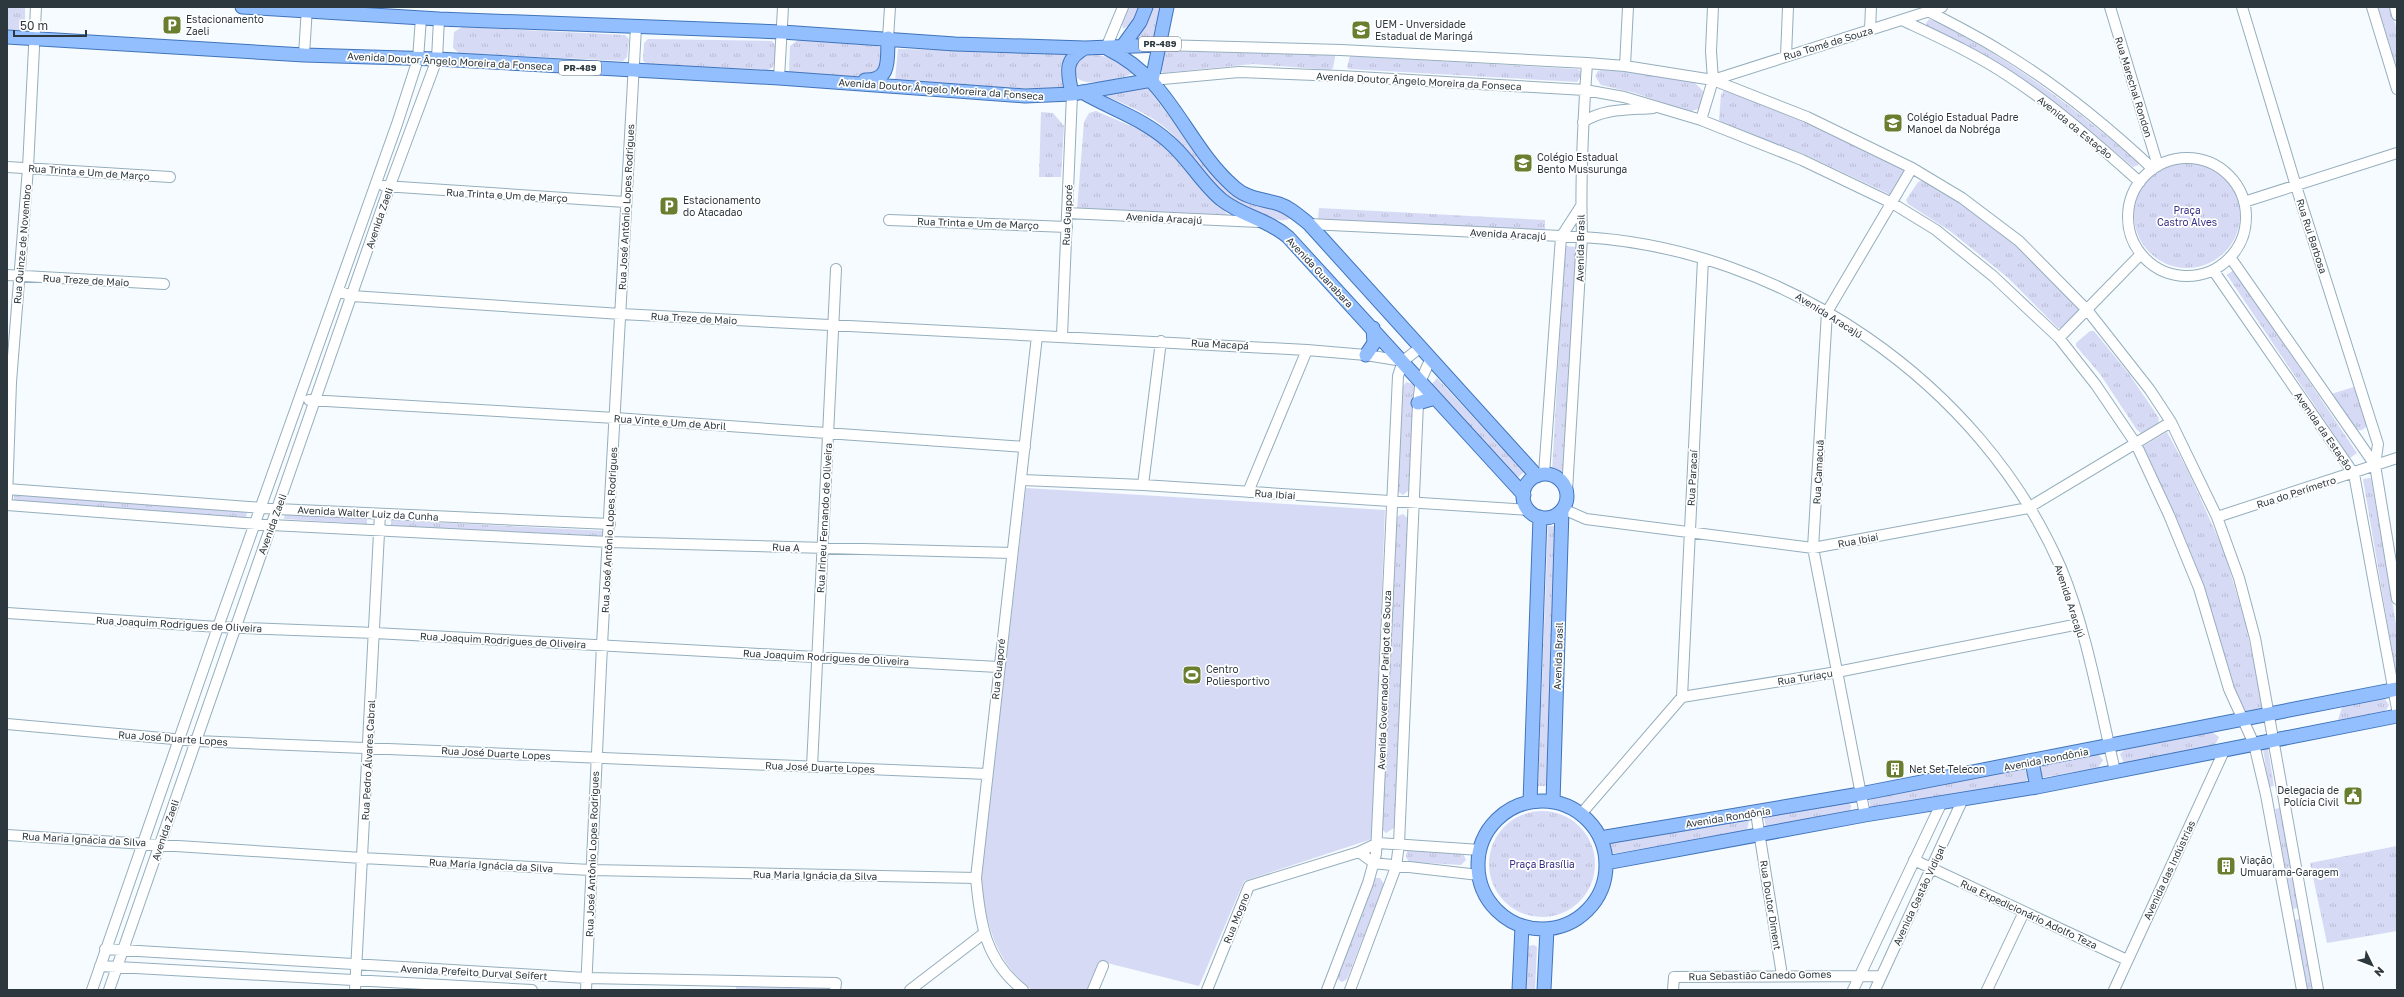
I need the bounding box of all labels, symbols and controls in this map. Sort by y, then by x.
scale bar [14,12,86,38]
place label: Estacionamento Zaeli [186,13,264,37]
parking icon: Estacionamento Zaeli [161,14,183,36]
text: 50 m [20,18,48,33]
place label: UEM - Unversidade Estadual de Maringá [1375,18,1473,42]
school or university icon: UEM - Unversidade Estadual de Maringá [1350,19,1372,41]
street label: Rua Tomé de Souza [1782,24,1874,62]
street label: Rua Marechal Rondon [2113,35,2155,139]
road number: PR-489 [1139,37,1181,51]
street label: Avenida Doutor Ângelo Moreira da Fonseca [347,50,553,72]
road number: PR-489 [559,61,601,75]
street label: Avenida Doutor Ângelo Moreira da Fonseca [1316,70,1522,92]
street label: Avenida Doutor Ângelo Moreira da Fonseca [838,76,1044,102]
street label: Avenida da Estação [2035,93,2115,161]
place label: Colégio Estadual Padre Manoel da Nobréga [1907,111,2019,135]
school or university icon: Colégio Estadual Padre Manoel da Nobréga [1882,112,1904,134]
street label: Rua José Antônio Lopes Rodrigues [616,124,636,290]
place label: Colégio Estadual Bento Mussurunga [1537,151,1627,175]
school or university icon: Colégio Estadual Bento Mussurunga [1512,152,1534,174]
street label: Rua Trinta e Um de Março [28,162,150,182]
street label: Rua Quinze de Novembro [11,184,33,304]
street label: Rua Guaporé [1059,184,1075,246]
street label: Avenida Zaeli [363,186,395,250]
street label: Rua Trinta e Um de Março [446,186,568,204]
place label: Estacionamento do Atacadao [683,194,761,218]
parking icon: Estacionamento do Atacadao [658,195,680,217]
street label: Rua Rui Barbosa [2294,197,2330,275]
park label: Praça Castro Alves [2157,204,2217,228]
street label: Avenida Aracajú [1126,210,1202,226]
street label: Avenida Brasil [1573,214,1587,282]
street label: Rua Trinta e Um de Março [917,215,1039,231]
street label: Avenida Aracajú [1470,226,1546,242]
street label: Avenida Guanabara [1284,234,1356,310]
street label: Rua Treze de Maio [43,272,129,288]
street label: Avenida Aracajú [1793,290,1865,340]
street label: Rua Treze de Maio [651,310,737,326]
street label: Rua Macapá [1191,336,1249,352]
street label: Avenida da Estação [2292,390,2356,472]
street label: Rua Vinte e Um de Abril [613,412,727,432]
street label: Rua Camacuã [1810,439,1826,505]
street label: Rua Irineu Fernando de Oliveira [814,443,834,593]
street label: Rua José Antônio Lopes Rodrigues [599,447,619,613]
street label: Rua Paracaí [1685,448,1700,506]
street label: Rua do Perímetro [2255,474,2337,510]
street label: Rua Ibiai [1254,487,1296,501]
street label: Avenida Zaeli [255,492,289,556]
street label: Avenida Walter Luiz da Cunha [297,503,439,523]
street label: Rua Ibiai [1837,530,1879,550]
street label: Rua A [772,541,800,553]
street label: Avenida Aracajú [2052,563,2088,639]
street label: Avenida Governador Parigot de Souza [1375,590,1393,770]
street label: Rua Joaquim Rodrigues de Oliveira [96,614,262,634]
street label: Avenida Brasil [1551,622,1565,690]
street label: Rua Joaquim Rodrigues de Oliveira [420,630,586,650]
street label: Rua Guaporé [989,638,1007,700]
street label: Rua Joaquim Rodrigues de Oliveira [743,647,909,667]
place label: Centro Poliesportivo [1206,663,1270,687]
sports icon: Centro Poliesportivo [1181,664,1203,686]
street label: Rua Turiaçu [1776,667,1834,687]
street label: Rua Pedro Álvares Cabral [359,699,377,821]
street label: Rua José Duarte Lopes [118,728,228,748]
street label: Rua José Duarte Lopes [441,744,551,762]
street label: Avenida Rondônia [2003,745,2089,773]
building icon: Net Set Telecon [1884,758,1906,780]
street label: Rua José Duarte Lopes [765,759,875,775]
place label: Net Set Telecon [1909,763,1985,775]
street label: Rua José Antônio Lopes Rodrigues [583,771,601,937]
place label: Delegacia de Polícia Civil [2277,784,2339,808]
public building icon: Delegacia de Polícia Civil [2342,785,2364,807]
street label: Avenida Zaeli [149,798,181,862]
street label: Avenida Rondônia [1685,804,1771,830]
street label: Avenida das Indústrias [2141,818,2197,922]
street label: Rua Maria Ignácia da Silva [22,830,146,848]
street label: Avenida Gastão Vidigal [1890,843,1948,947]
place label: Viação Umuarama-Garagem [2240,854,2339,878]
building icon: Viação Umuarama-Garagem [2215,855,2237,877]
street label: Rua Maria Ignácia da Silva [429,856,553,874]
park label: Praça Brasília [1509,858,1575,870]
street label: Rua Doutor Diment [1758,859,1784,951]
street label: Rua Maria Ignácia da Silva [753,868,877,882]
street label: Rua Expedicionário Adolfo Teza [1959,877,2099,951]
street label: Rua Mogno [1220,891,1252,945]
north arrow [2352,945,2392,985]
street label: Avenida Prefeito Durval Seifert [400,962,548,982]
text: N [2372,965,2387,980]
street label: Rua Sebastião Canedo Gomes [1688,968,1832,982]

